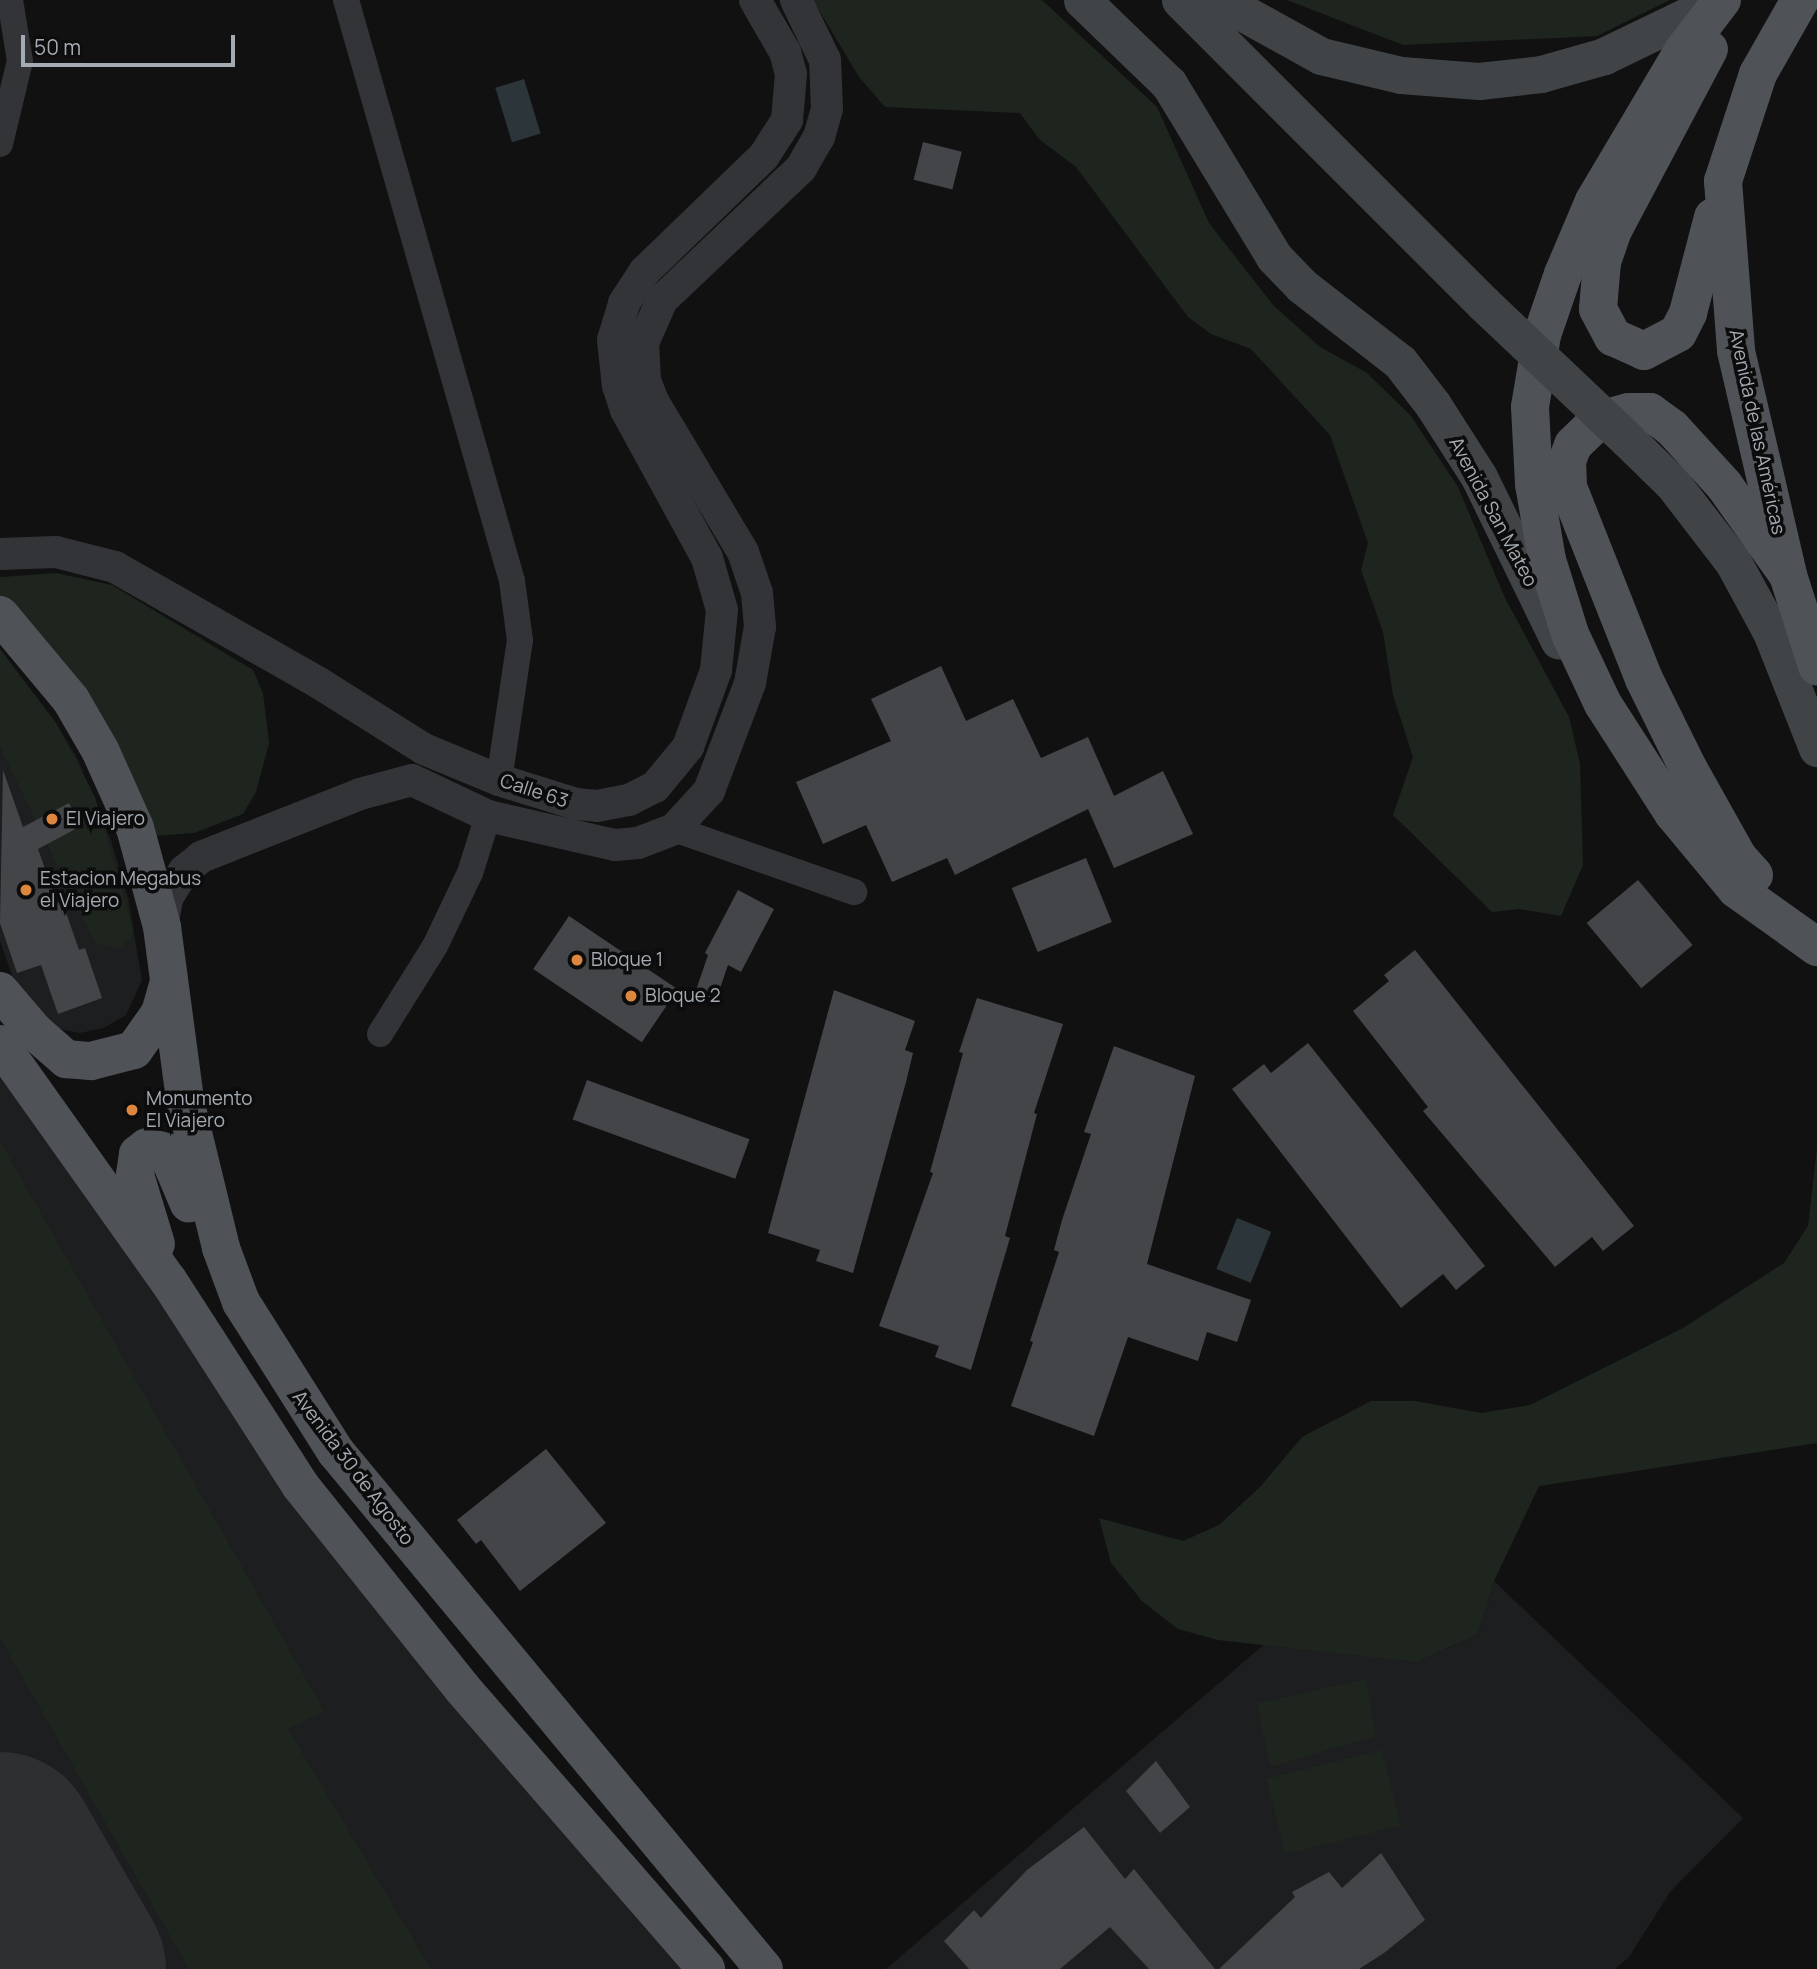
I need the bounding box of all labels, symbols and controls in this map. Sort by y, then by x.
scale bar [24,21,238,65]
text: 50 m [34,33,81,61]
street label: Avenida de las Américas [1724,327,1790,537]
street label: Avenida San Mateo [1444,433,1542,591]
street label: Calle 63 [497,769,571,813]
place label: El Viajero [66,808,145,830]
marker: El Viajero [44,811,60,827]
place label: Estacion Megabus el Viajero [40,868,201,912]
marker: Estacion Megabus el Viajero [18,882,34,898]
place label: Bloque 1 [591,949,663,971]
marker: Bloque 1 [569,952,585,968]
place label: Bloque 2 [645,985,721,1007]
marker: Bloque 2 [623,988,639,1004]
place label: Monumento El Viajero [146,1088,252,1132]
marker: Monumento El Viajero [124,1102,140,1118]
street label: Avenida 30 de Agosto [287,1386,419,1550]

